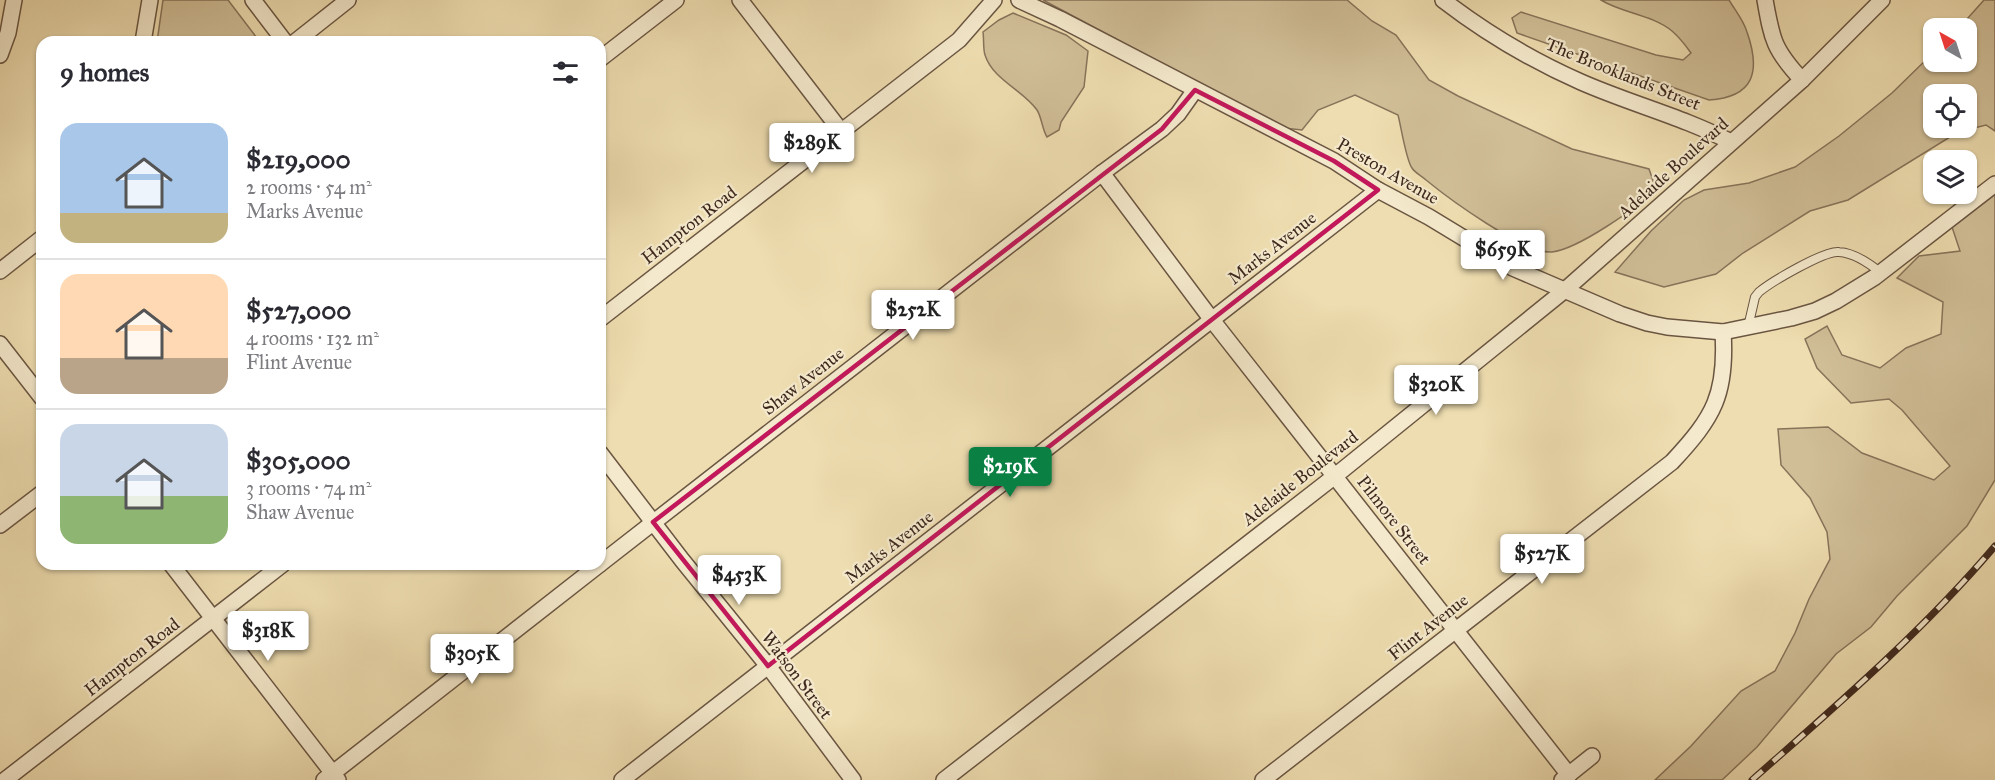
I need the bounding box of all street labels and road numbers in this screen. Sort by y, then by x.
street label: The Brooklands Street [1542,33,1704,115]
street label: Adelaide Boulevard [1612,113,1733,224]
street label: Preston Avenue [1333,133,1443,209]
street label: Hampton Road [637,181,741,269]
street label: Marks Avenue [1224,207,1320,289]
street label: Shaw Avenue [758,342,848,420]
street label: Adelaide Boulevard [1237,426,1362,531]
street label: Pilmore Street [1352,471,1436,569]
street label: Marks Avenue [841,506,937,588]
street label: Flint Avenue [1384,589,1472,665]
street label: Hampton Road [80,613,184,701]
street label: Watson Street [757,627,838,724]

